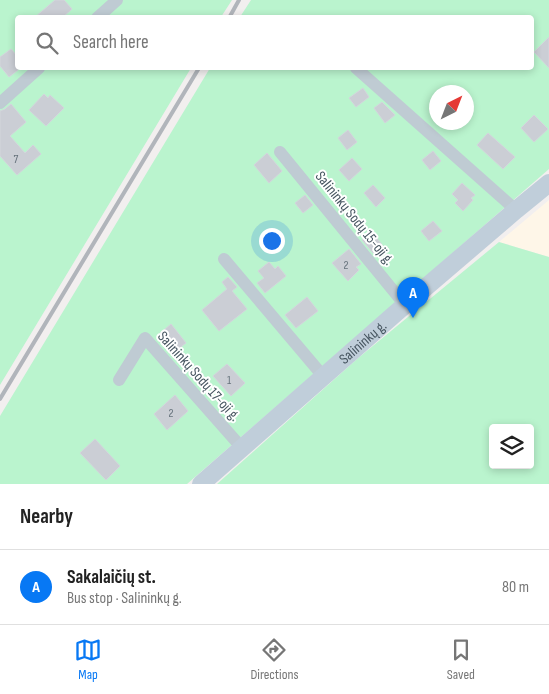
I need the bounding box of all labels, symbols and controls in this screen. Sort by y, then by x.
search box [15,15,534,70]
icon: search [33,29,61,57]
text: Search here [73,31,149,54]
north arrow [429,85,474,130]
house number: 7 [14,152,19,167]
street label: Salininkų Sodų 15-oji g. [311,168,398,269]
your location [259,228,285,254]
house number: 2 [344,258,349,273]
pin: A [397,277,429,318]
street label: Salininkų g. [335,317,391,369]
street label: Salininkų Sodų 17-oji g. [154,327,244,425]
house number: 1 [227,373,231,387]
house number: 2 [169,406,174,421]
map controls [489,424,534,469]
button: layers [489,424,534,469]
text: Nearby [20,504,73,529]
text: Sakalaičių st. [67,566,156,589]
text: A [32,578,40,597]
text: 80 m [502,578,529,597]
text: Bus stop · Salininkų g. [67,589,182,608]
tab: Map [74,636,102,683]
tab: Directions [250,636,299,683]
tab: Saved [447,636,475,683]

